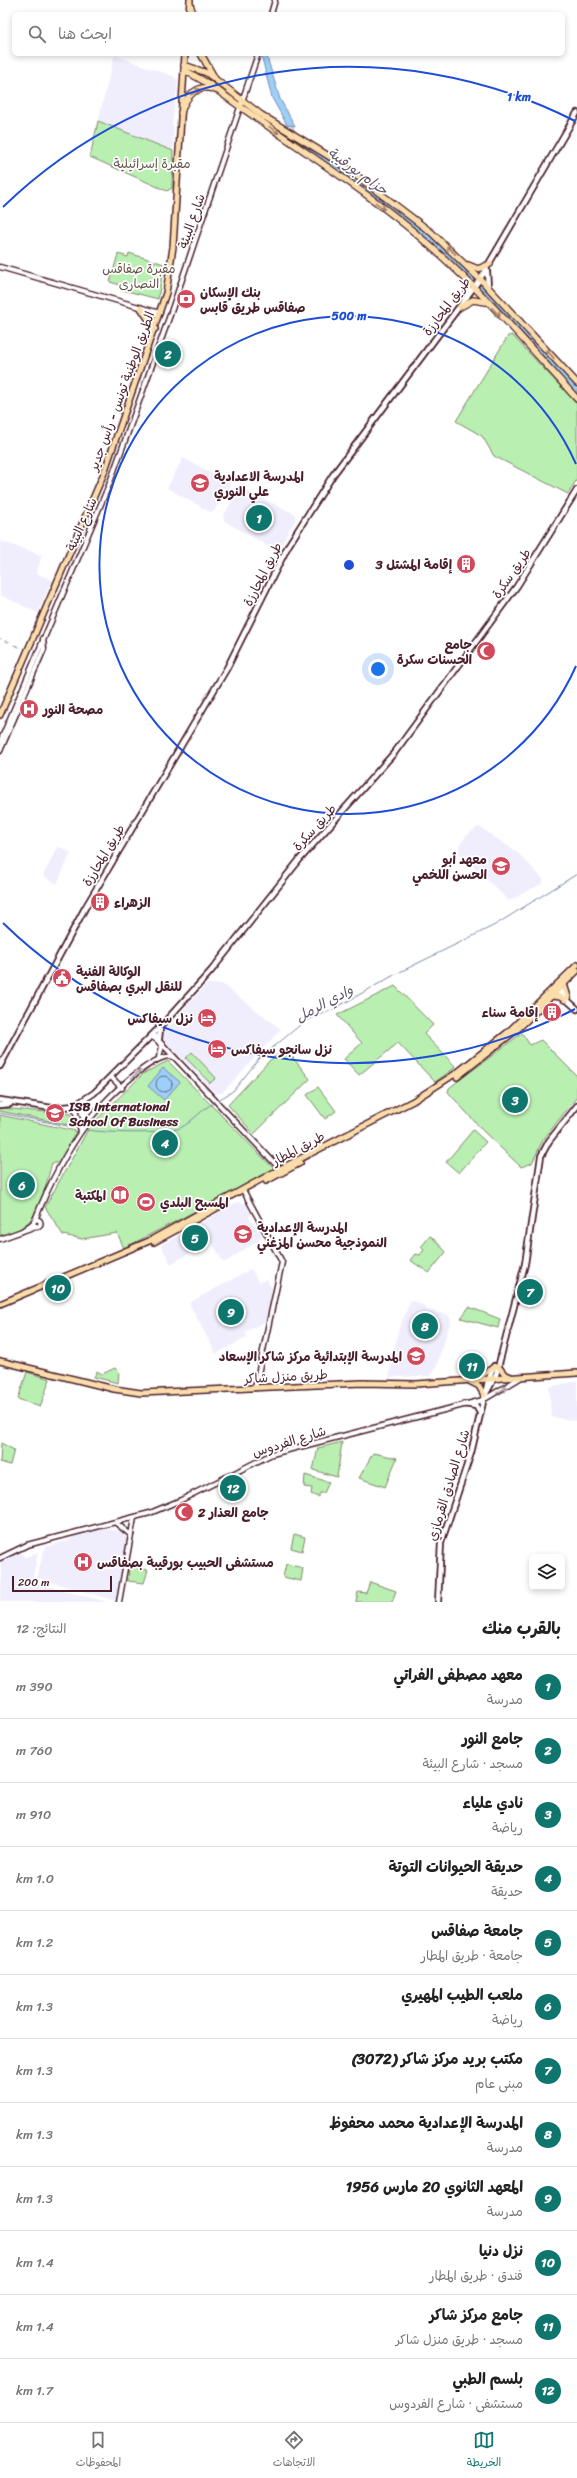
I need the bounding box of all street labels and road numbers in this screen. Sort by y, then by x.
street label: شارع البيئة [171,190,212,252]
street label: طريق المحارزة [416,272,476,341]
street label: الطريق الوطنية تونس - رأس جدير [81,308,161,475]
street label: شارع البيئة [59,493,104,555]
street label: طريق المحارزة [236,538,288,610]
street label: طريق سكرة [486,543,537,603]
street label: طريق سكرة [287,798,342,856]
street label: طريق المحارزة [76,820,131,891]
street label: طريق المطار [266,1125,329,1173]
street label: طريق منزل شاكر [243,1363,328,1390]
street label: شارع الفردوس [249,1419,329,1464]
street label: شارع الصادق القرمازي [421,1426,476,1544]

